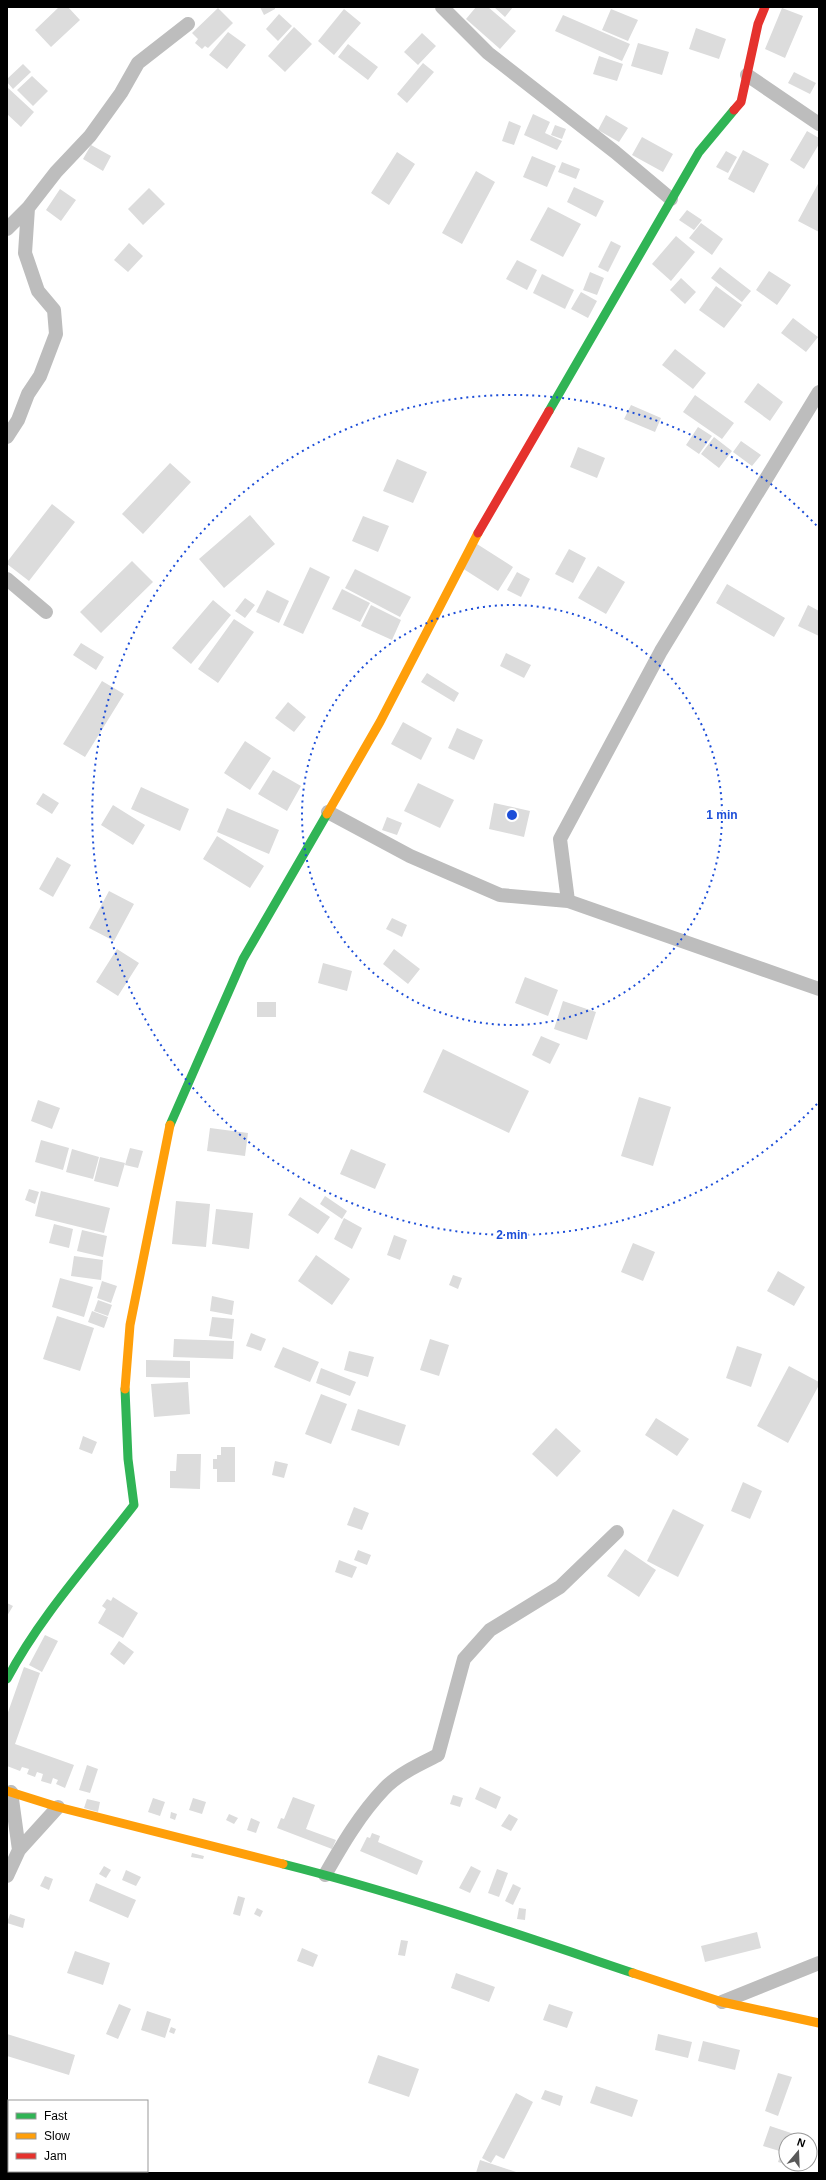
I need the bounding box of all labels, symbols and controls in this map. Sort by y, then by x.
centre of rings [505,808,519,822]
text: 1 min [706,808,738,822]
text: 2 min [496,1228,528,1242]
legend [8,2100,148,2172]
text: Fast [44,2109,68,2123]
text: Slow [44,2129,70,2143]
north arrow [778,2132,818,2172]
text: N [796,2136,807,2150]
text: Jam [44,2149,67,2163]

